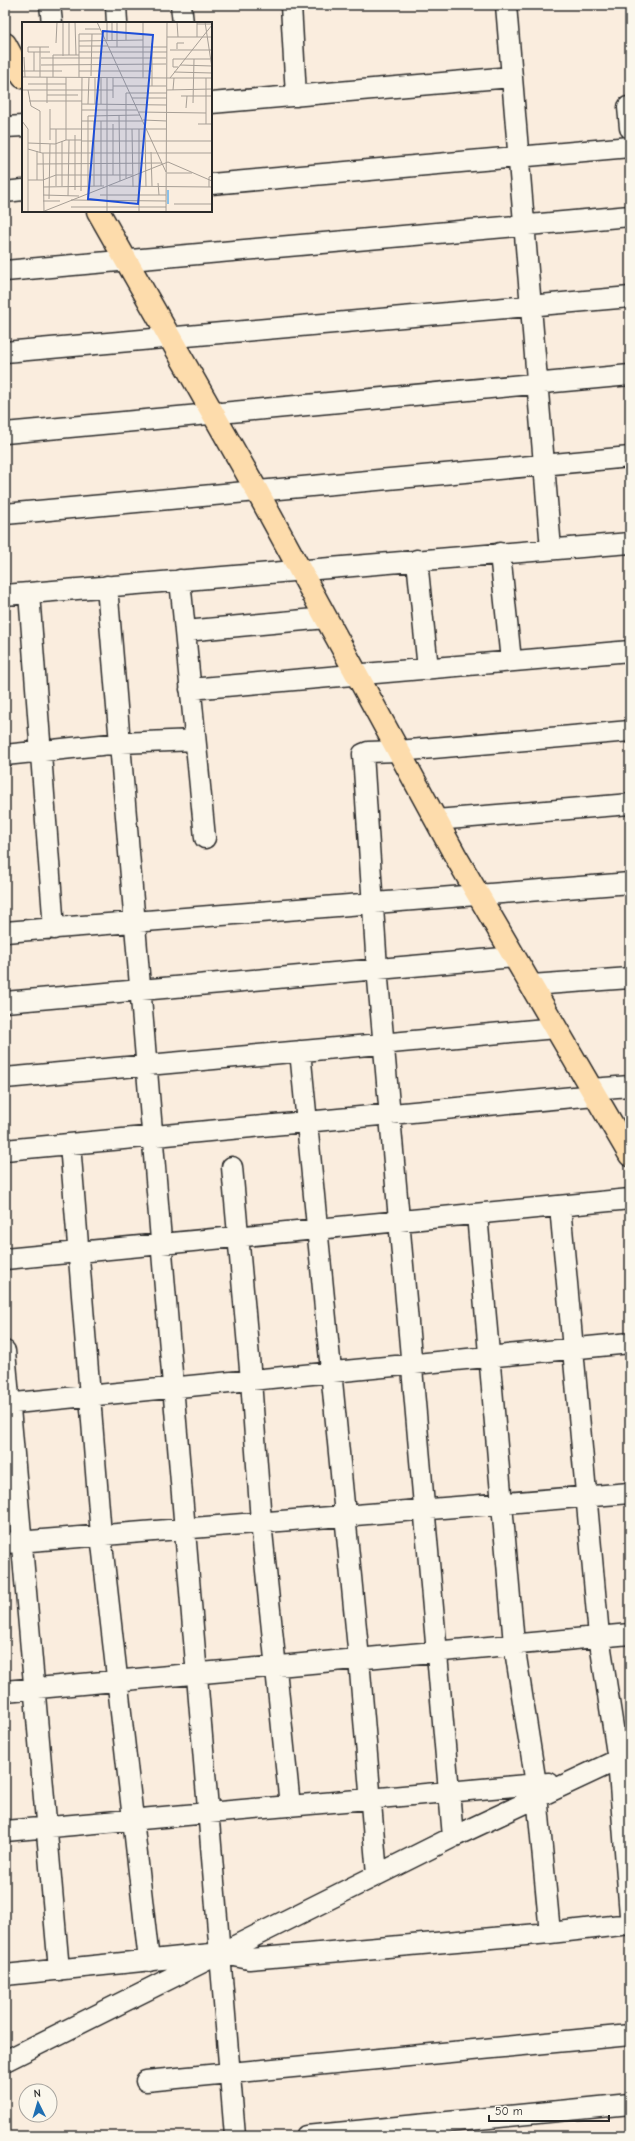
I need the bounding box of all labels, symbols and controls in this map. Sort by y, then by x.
inset map [22,22,212,212]
north arrow [18,2083,58,2123]
text: N [33,2087,41,2100]
scale bar [489,2097,609,2123]
text: 50 m [495,2104,523,2118]

